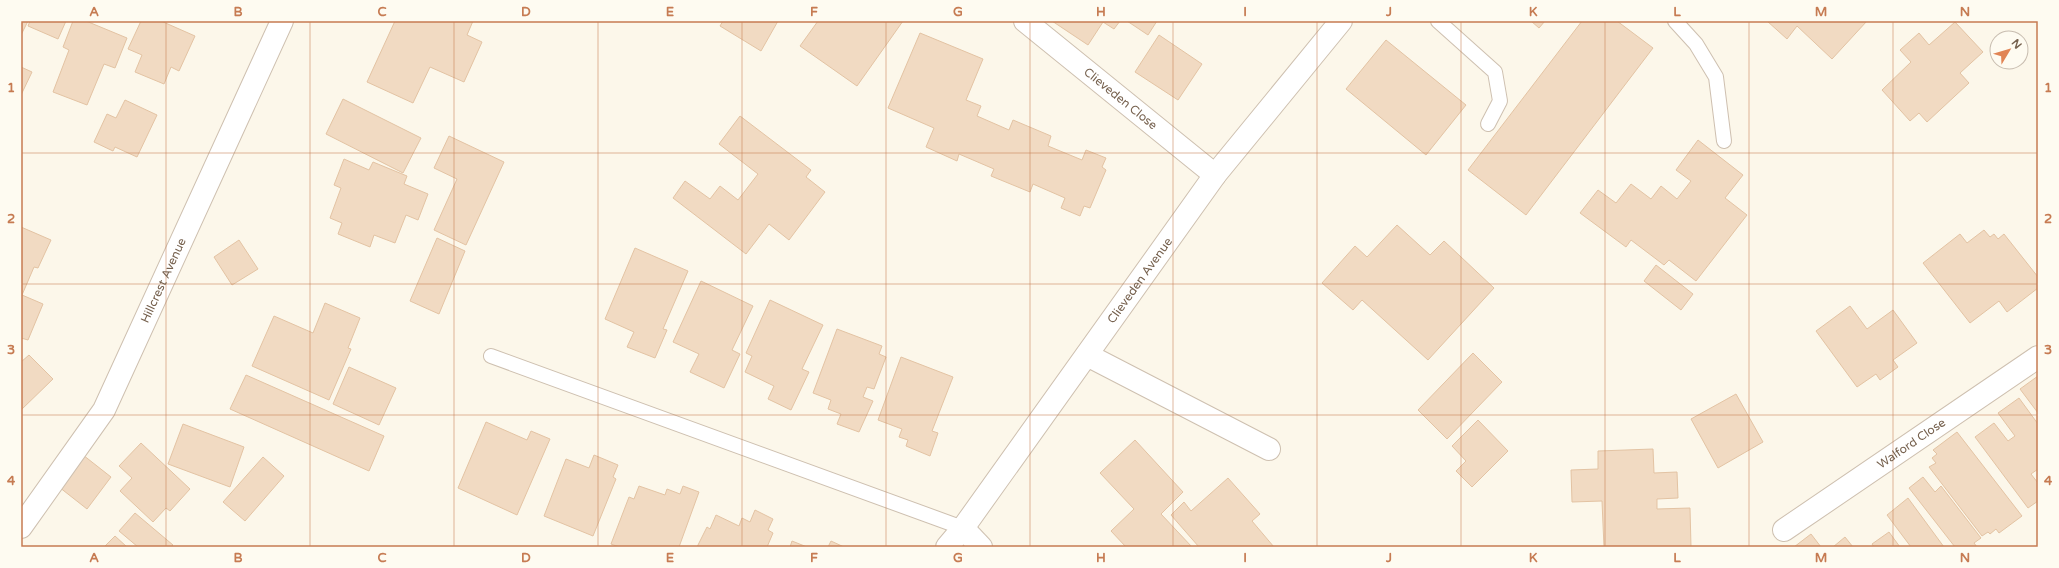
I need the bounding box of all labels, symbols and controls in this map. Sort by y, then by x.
text: A [89,4,99,20]
text: B [233,4,243,20]
text: C [377,4,387,20]
text: D [521,4,531,20]
text: E [666,4,674,20]
text: F [810,4,818,20]
text: G [953,4,963,20]
text: H [1096,4,1106,20]
text: I [1243,4,1247,20]
text: J [1385,4,1392,20]
text: K [1529,4,1538,20]
text: L [1673,4,1681,20]
text: M [1815,4,1827,20]
text: N [1960,4,1970,20]
north arrow [1989,30,2029,70]
text: N [2009,37,2024,52]
street label: Clieveden Close [1081,65,1160,132]
text: 1 [7,80,15,96]
text: 1 [2044,80,2052,96]
text: 2 [7,211,15,227]
text: 2 [2044,211,2052,227]
street label: Hillcrest Avenue [138,235,189,325]
street label: Clieveden Avenue [1104,235,1175,326]
text: 3 [7,342,15,358]
text: 3 [2044,342,2052,358]
street label: Walford Close [1875,415,1948,471]
text: 4 [7,473,16,489]
text: 4 [2044,473,2053,489]
text: A [89,550,99,566]
text: B [233,550,243,566]
text: C [377,550,387,566]
text: D [521,550,531,566]
text: E [666,550,674,566]
text: F [810,550,818,566]
text: G [953,550,963,566]
text: H [1096,550,1106,566]
text: I [1243,550,1247,566]
text: J [1385,550,1392,566]
text: K [1529,550,1538,566]
text: L [1673,550,1681,566]
text: M [1815,550,1827,566]
text: N [1960,550,1970,566]

